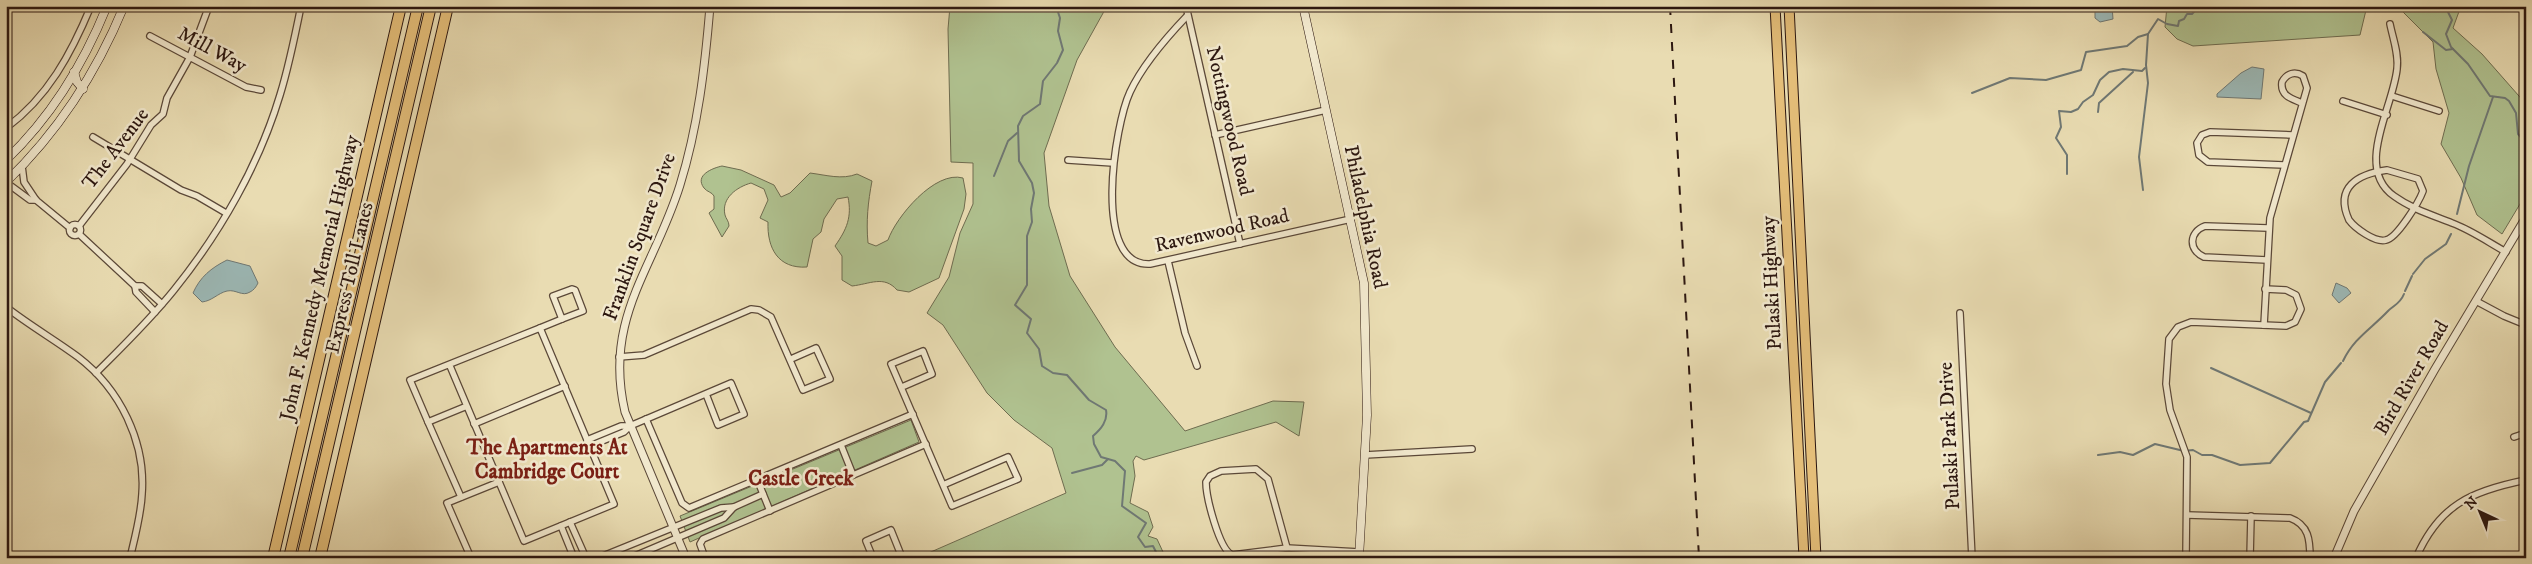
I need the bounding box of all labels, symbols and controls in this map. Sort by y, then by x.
street label: Mill Way [173,21,251,79]
street label: Nottingwood Road [1200,44,1258,198]
street label: The Avenue [77,103,155,195]
street label: John F. Kennedy Memorial Highway [274,132,365,425]
street label: Philadelphia Road [1338,143,1392,291]
street label: Franklin Square Drive [598,150,682,324]
street label: Express Toll Lanes [320,200,380,356]
street label: Ravenwood Road [1152,203,1292,259]
street label: Pulaski Highway [1756,215,1788,351]
street label: Bird River Road [2369,316,2455,440]
street label: Pulaski Park Drive [1934,361,1966,511]
district label: The Apartments At Cambridge Court [465,435,628,485]
district label: Castle Creek [748,466,854,492]
north arrow [2454,486,2504,536]
text: N [2461,493,2482,514]

